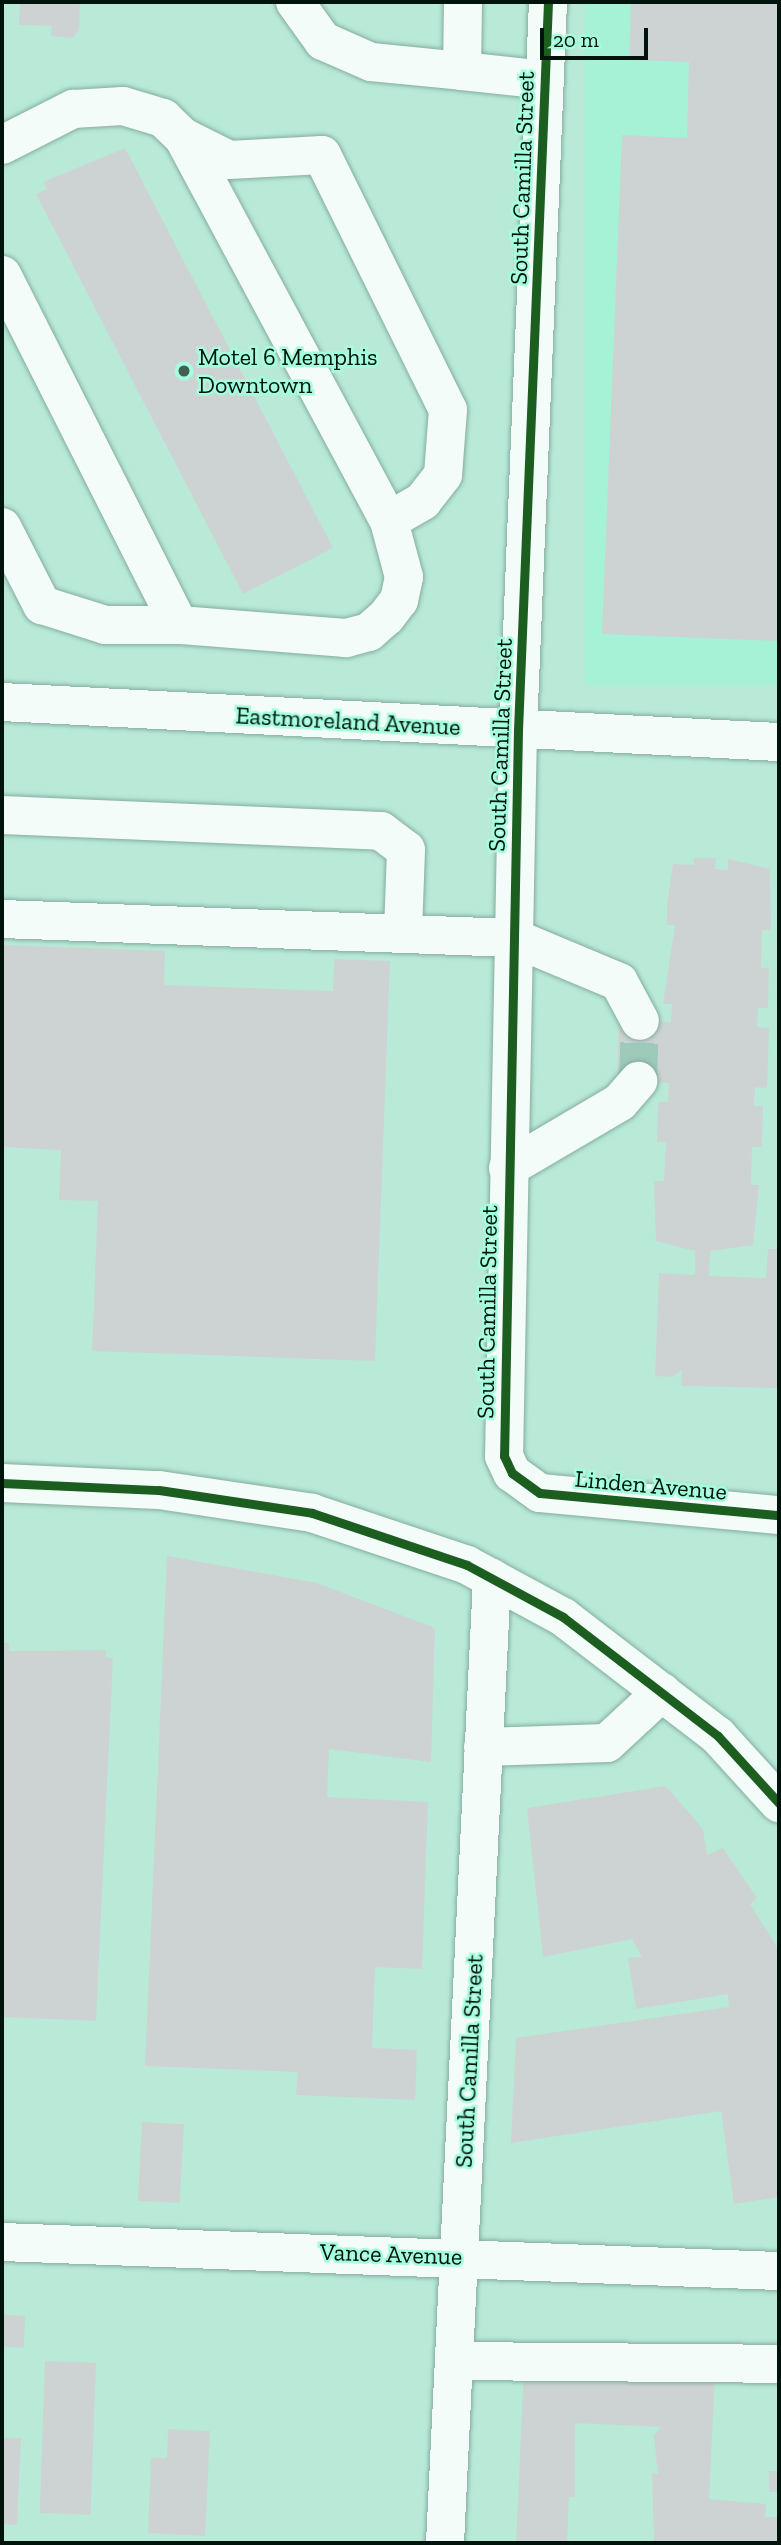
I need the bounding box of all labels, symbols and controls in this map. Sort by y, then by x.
scale bar [543,14,652,58]
text: 20 m [553,27,599,52]
street label: South Camilla Street [504,71,540,285]
place label: Motel 6 Memphis Downtown [198,343,378,399]
marker: Motel 6 Memphis Downtown [176,363,192,379]
street label: South Camilla Street [482,638,518,852]
street label: Eastmoreland Avenue [234,701,462,741]
street label: South Camilla Street [471,1205,503,1419]
street label: Linden Avenue [573,1464,729,1506]
street label: South Camilla Street [449,1953,489,2169]
street label: Vance Avenue [319,2237,463,2271]

